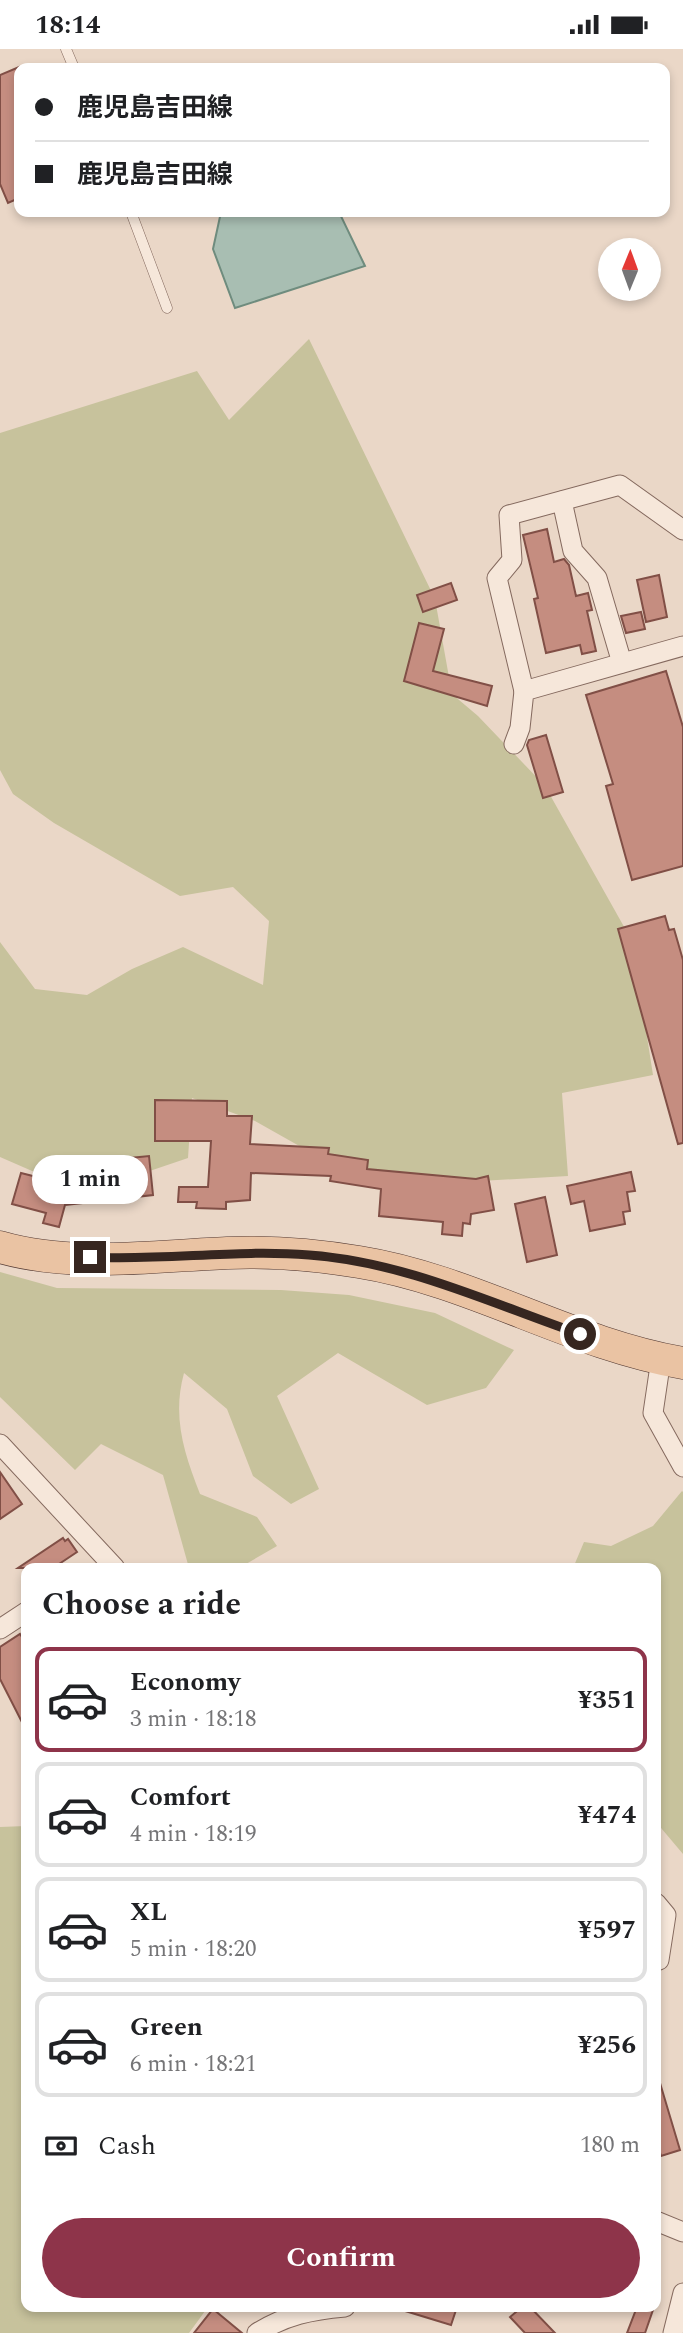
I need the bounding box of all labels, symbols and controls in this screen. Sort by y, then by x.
text: 18:14 [35,5,100,45]
text: 鹿児島吉田線 [77,88,233,128]
text: 鹿児島吉田線 [77,155,233,195]
north arrow [598,238,662,301]
map controls [598,238,661,301]
callout: 1 min [32,1155,148,1205]
text: 1 min [59,1162,121,1197]
route end [74,1241,106,1273]
route start [564,1318,596,1350]
text: Choose a ride [42,1580,241,1629]
text: Economy [130,1662,240,1702]
icon: car [46,1668,109,1731]
text: ¥351 [578,1680,636,1720]
text: 3 min · 18:18 [130,1702,257,1737]
text: Comfort [130,1777,231,1817]
icon: car [46,1783,109,1846]
text: ¥474 [578,1795,636,1835]
text: 4 min · 18:19 [130,1817,257,1852]
text: XL [130,1892,167,1932]
icon: car [46,1898,109,1961]
text: ¥597 [578,1910,636,1950]
text: 5 min · 18:20 [130,1932,257,1967]
text: Green [130,2007,203,2047]
icon: car [46,2013,109,2076]
text: ¥256 [578,2025,636,2065]
text: 6 min · 18:21 [130,2047,257,2082]
text: Cash [98,2126,156,2166]
icon: cash [42,2127,80,2165]
text: 180 m [580,2128,640,2163]
button: Confirm [42,2218,640,2298]

